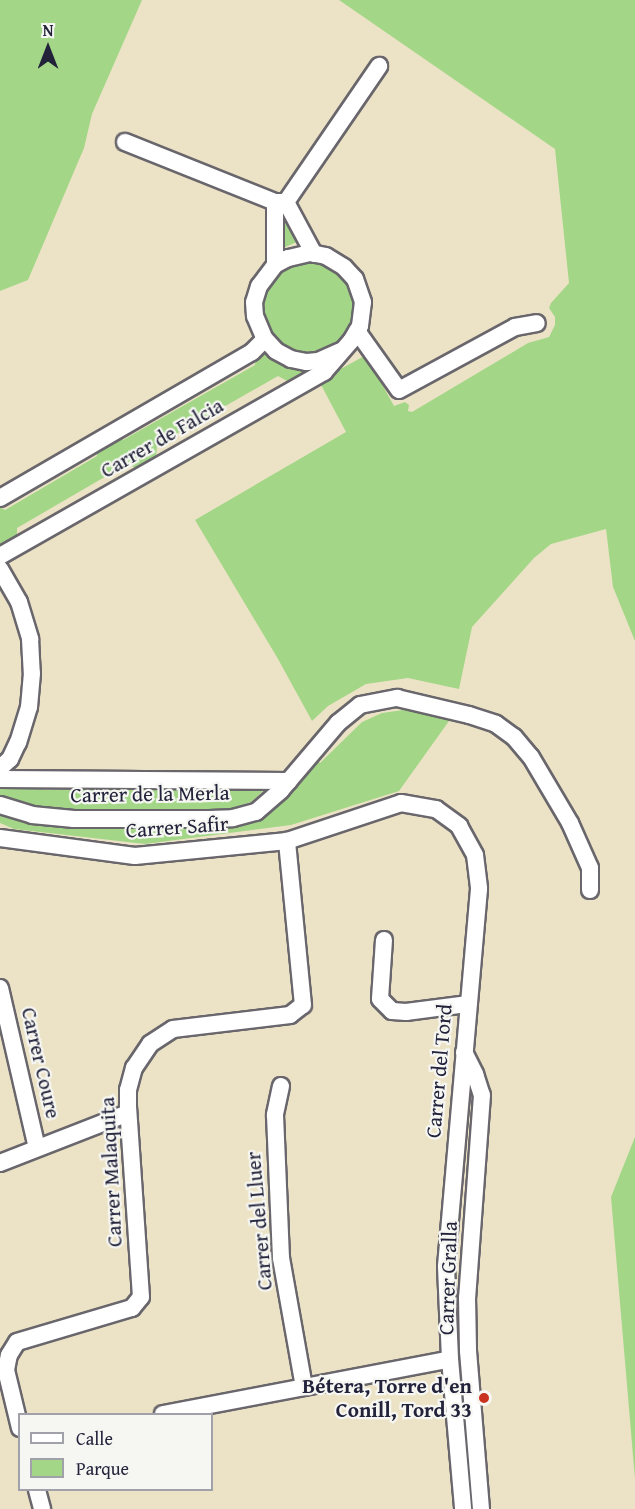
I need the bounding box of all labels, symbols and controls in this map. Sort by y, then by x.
north arrow [18,18,78,78]
text: N [43,18,53,42]
street label: Carrer de Falcia [96,393,228,483]
street label: Carrer de la Merla [70,780,230,808]
street label: Carrer Safir [125,811,229,843]
street label: Carrer del Tord [421,1003,457,1139]
street label: Carrer Coure [16,1005,66,1121]
street label: Carrer Malaquita [94,1096,128,1248]
street label: Carrer del Lluer [240,1151,278,1291]
street label: Carrer Gralla [433,1221,463,1335]
place label: Bétera, Torre d'en Conill, Tord 33 [302,1373,472,1423]
marker: Bétera, Torre d'en Conill, Tord 33 [477,1391,491,1405]
legend [18,1413,213,1491]
text: Calle [76,1425,113,1452]
text: Parque [76,1455,129,1482]

